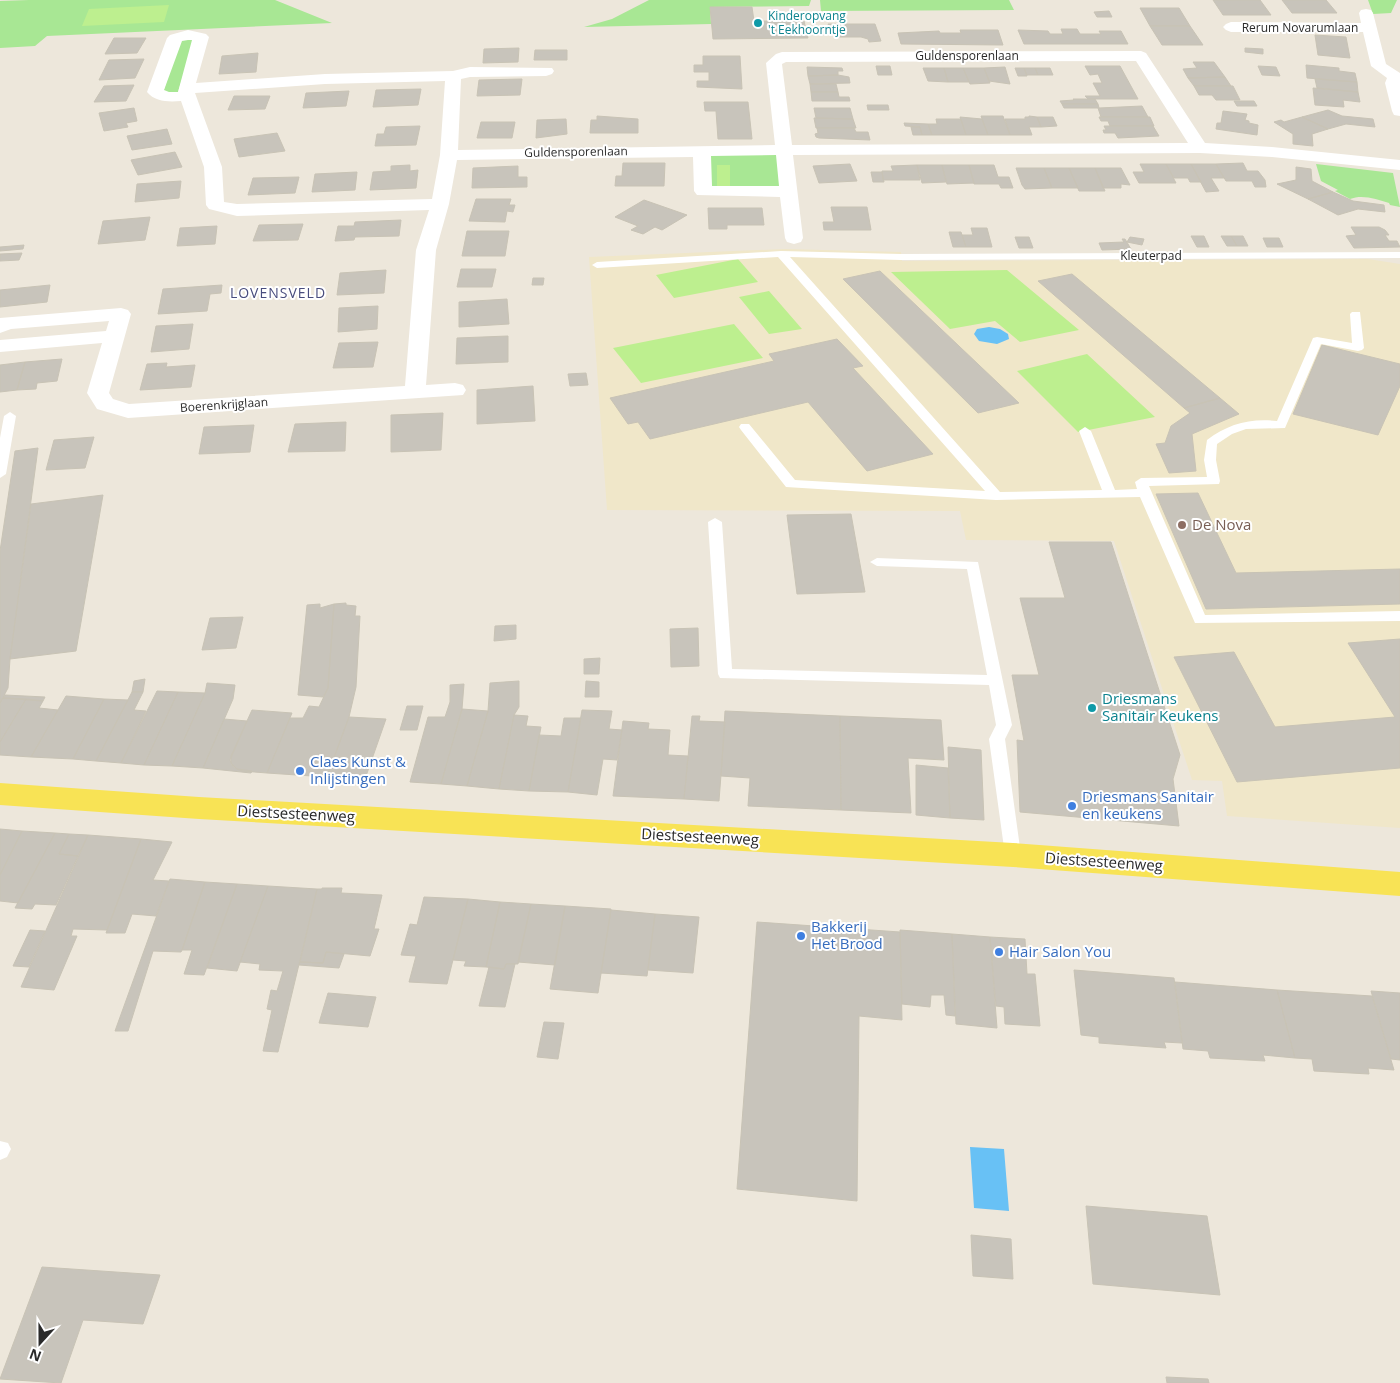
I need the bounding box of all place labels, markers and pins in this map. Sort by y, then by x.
place label: Kinderopvang 't Eekhoorntje [768,7,846,38]
marker: Kinderopvang 't Eekhoorntje [752,17,764,29]
place label: De Nova [1192,514,1251,534]
marker: De Nova [1176,519,1188,531]
place label: Driesmans Sanitair Keukens [1102,688,1219,725]
marker: Driesmans Sanitair Keukens [1086,702,1098,714]
place label: Claes Kunst & Inlijstingen [310,751,406,788]
marker: Claes Kunst & Inlijstingen [294,765,306,777]
place label: Driesmans Sanitair en keukens [1082,786,1214,823]
marker: Driesmans Sanitair en keukens [1066,800,1078,812]
place label: Bakkerij Het Brood [811,916,883,953]
marker: Bakkerij Het Brood [795,930,807,942]
place label: Hair Salon You [1009,941,1111,961]
marker: Hair Salon You [993,946,1005,958]

